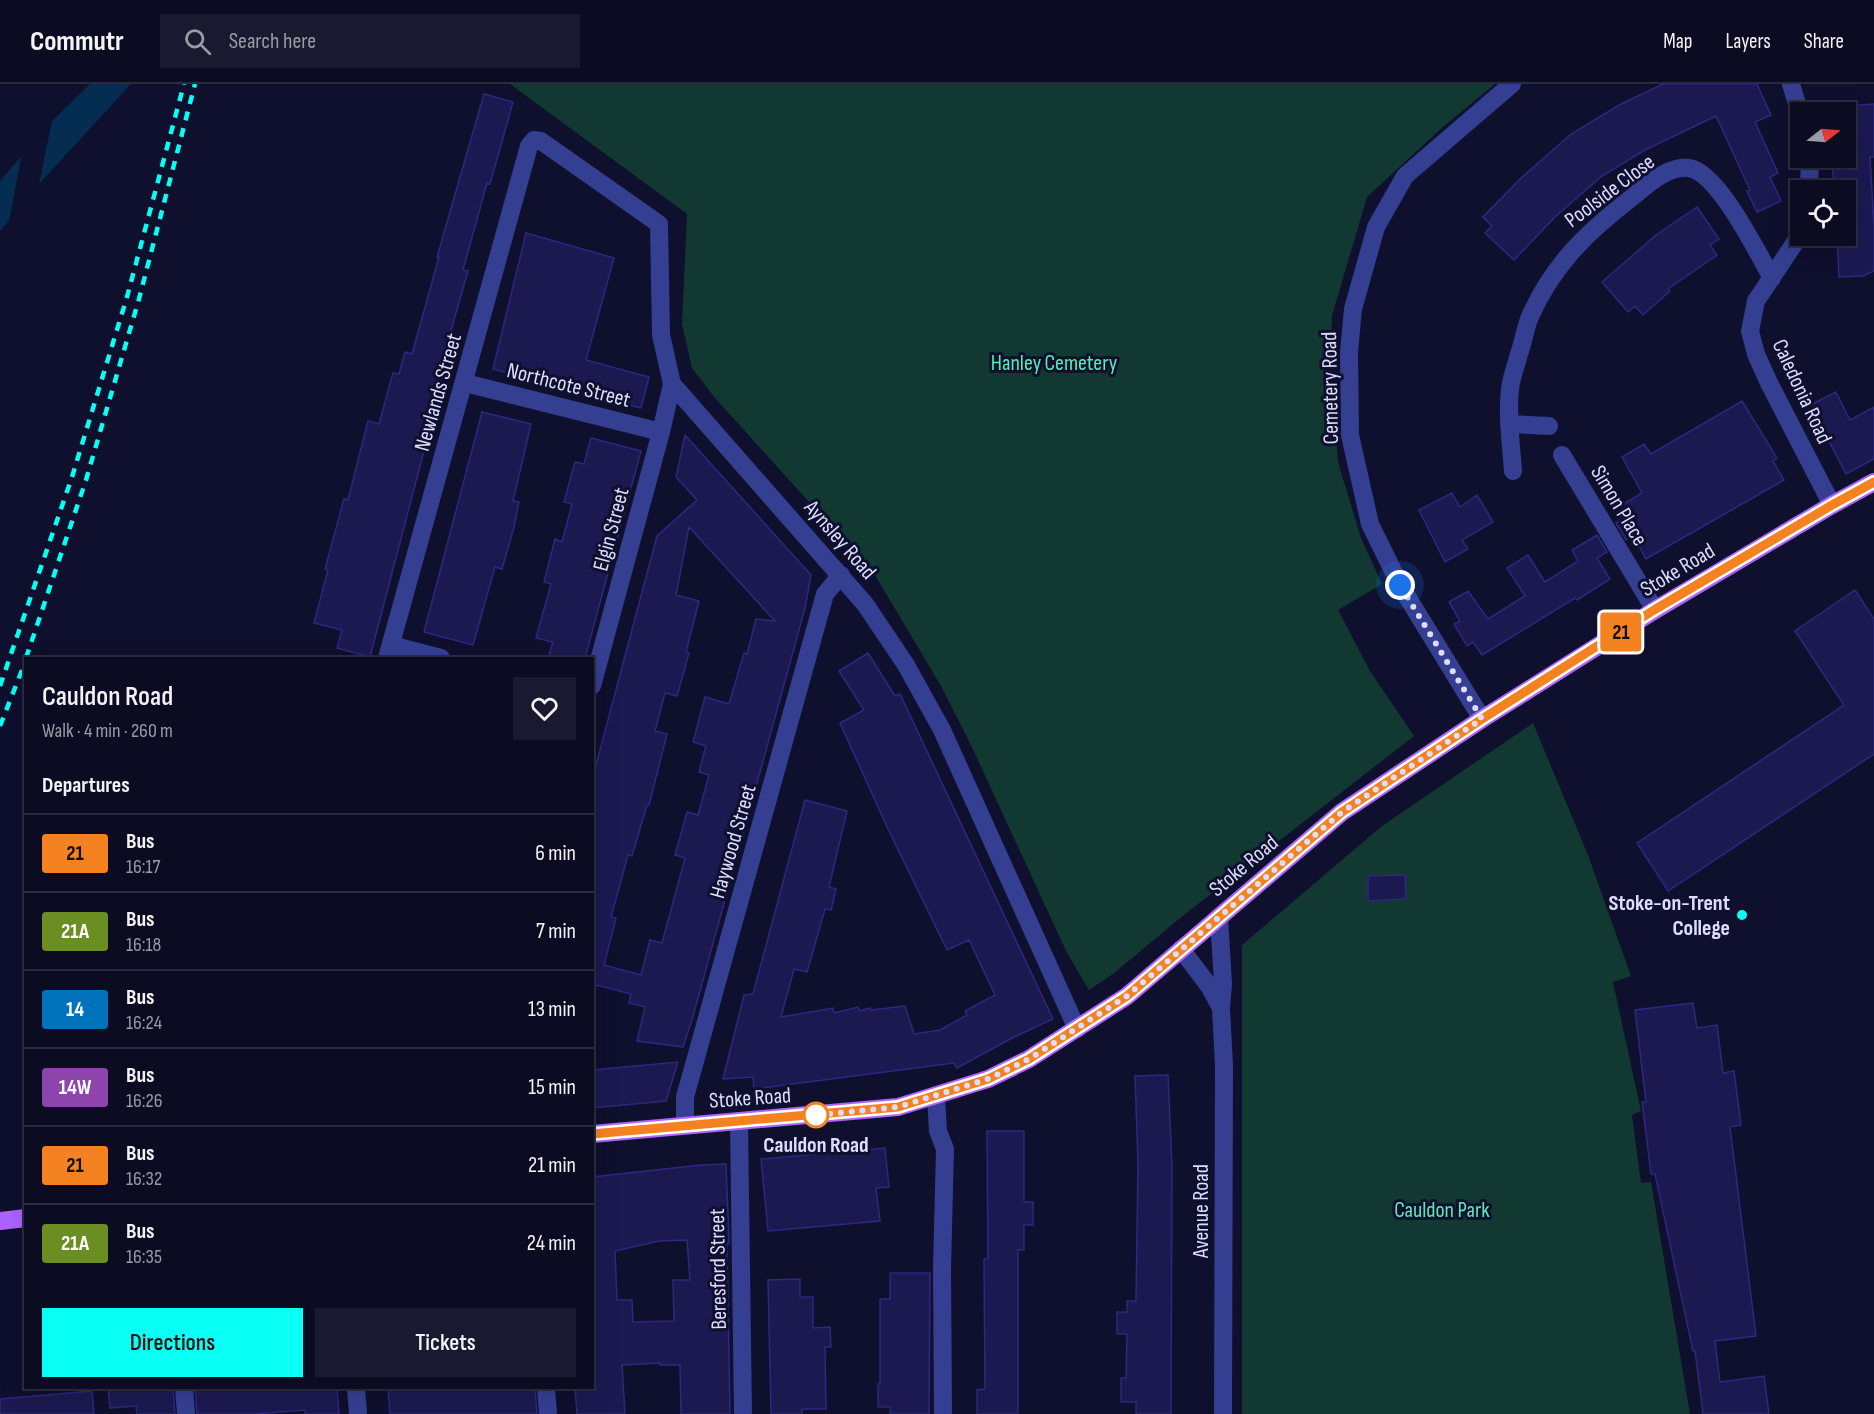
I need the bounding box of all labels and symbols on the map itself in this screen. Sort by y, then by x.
north arrow [1790,102,1856,168]
street label: Poolside Close [1560,149,1660,234]
street label: Newlands Street [409,330,468,454]
street label: Cemetery Road [1316,331,1345,445]
street label: Caledonia Road [1766,335,1838,448]
park label: Hanley Cemetery [991,350,1118,377]
street label: Northcote Street [504,357,633,414]
street label: Simon Place [1584,461,1653,551]
street label: Elgin Street [587,484,636,574]
street label: Aynsley Road [797,494,882,585]
street label: Stoke Road [1636,538,1720,603]
your location [1385,570,1415,600]
line badge: 21 [1594,612,1648,652]
street label: Haywood Street [704,781,763,902]
street label: Stoke Road [1204,829,1284,903]
place label: Stoke-on-Trent College [1608,890,1730,942]
marker: Stoke-on-Trent College [1735,908,1749,922]
street label: Stoke Road [708,1082,792,1115]
marker: Cauldon Road [803,1102,829,1128]
place label: Cauldon Road [763,1132,869,1159]
street label: Avenue Road [1188,1164,1215,1259]
park label: Cauldon Park [1394,1197,1490,1224]
street label: Beresford Street [704,1208,733,1330]

